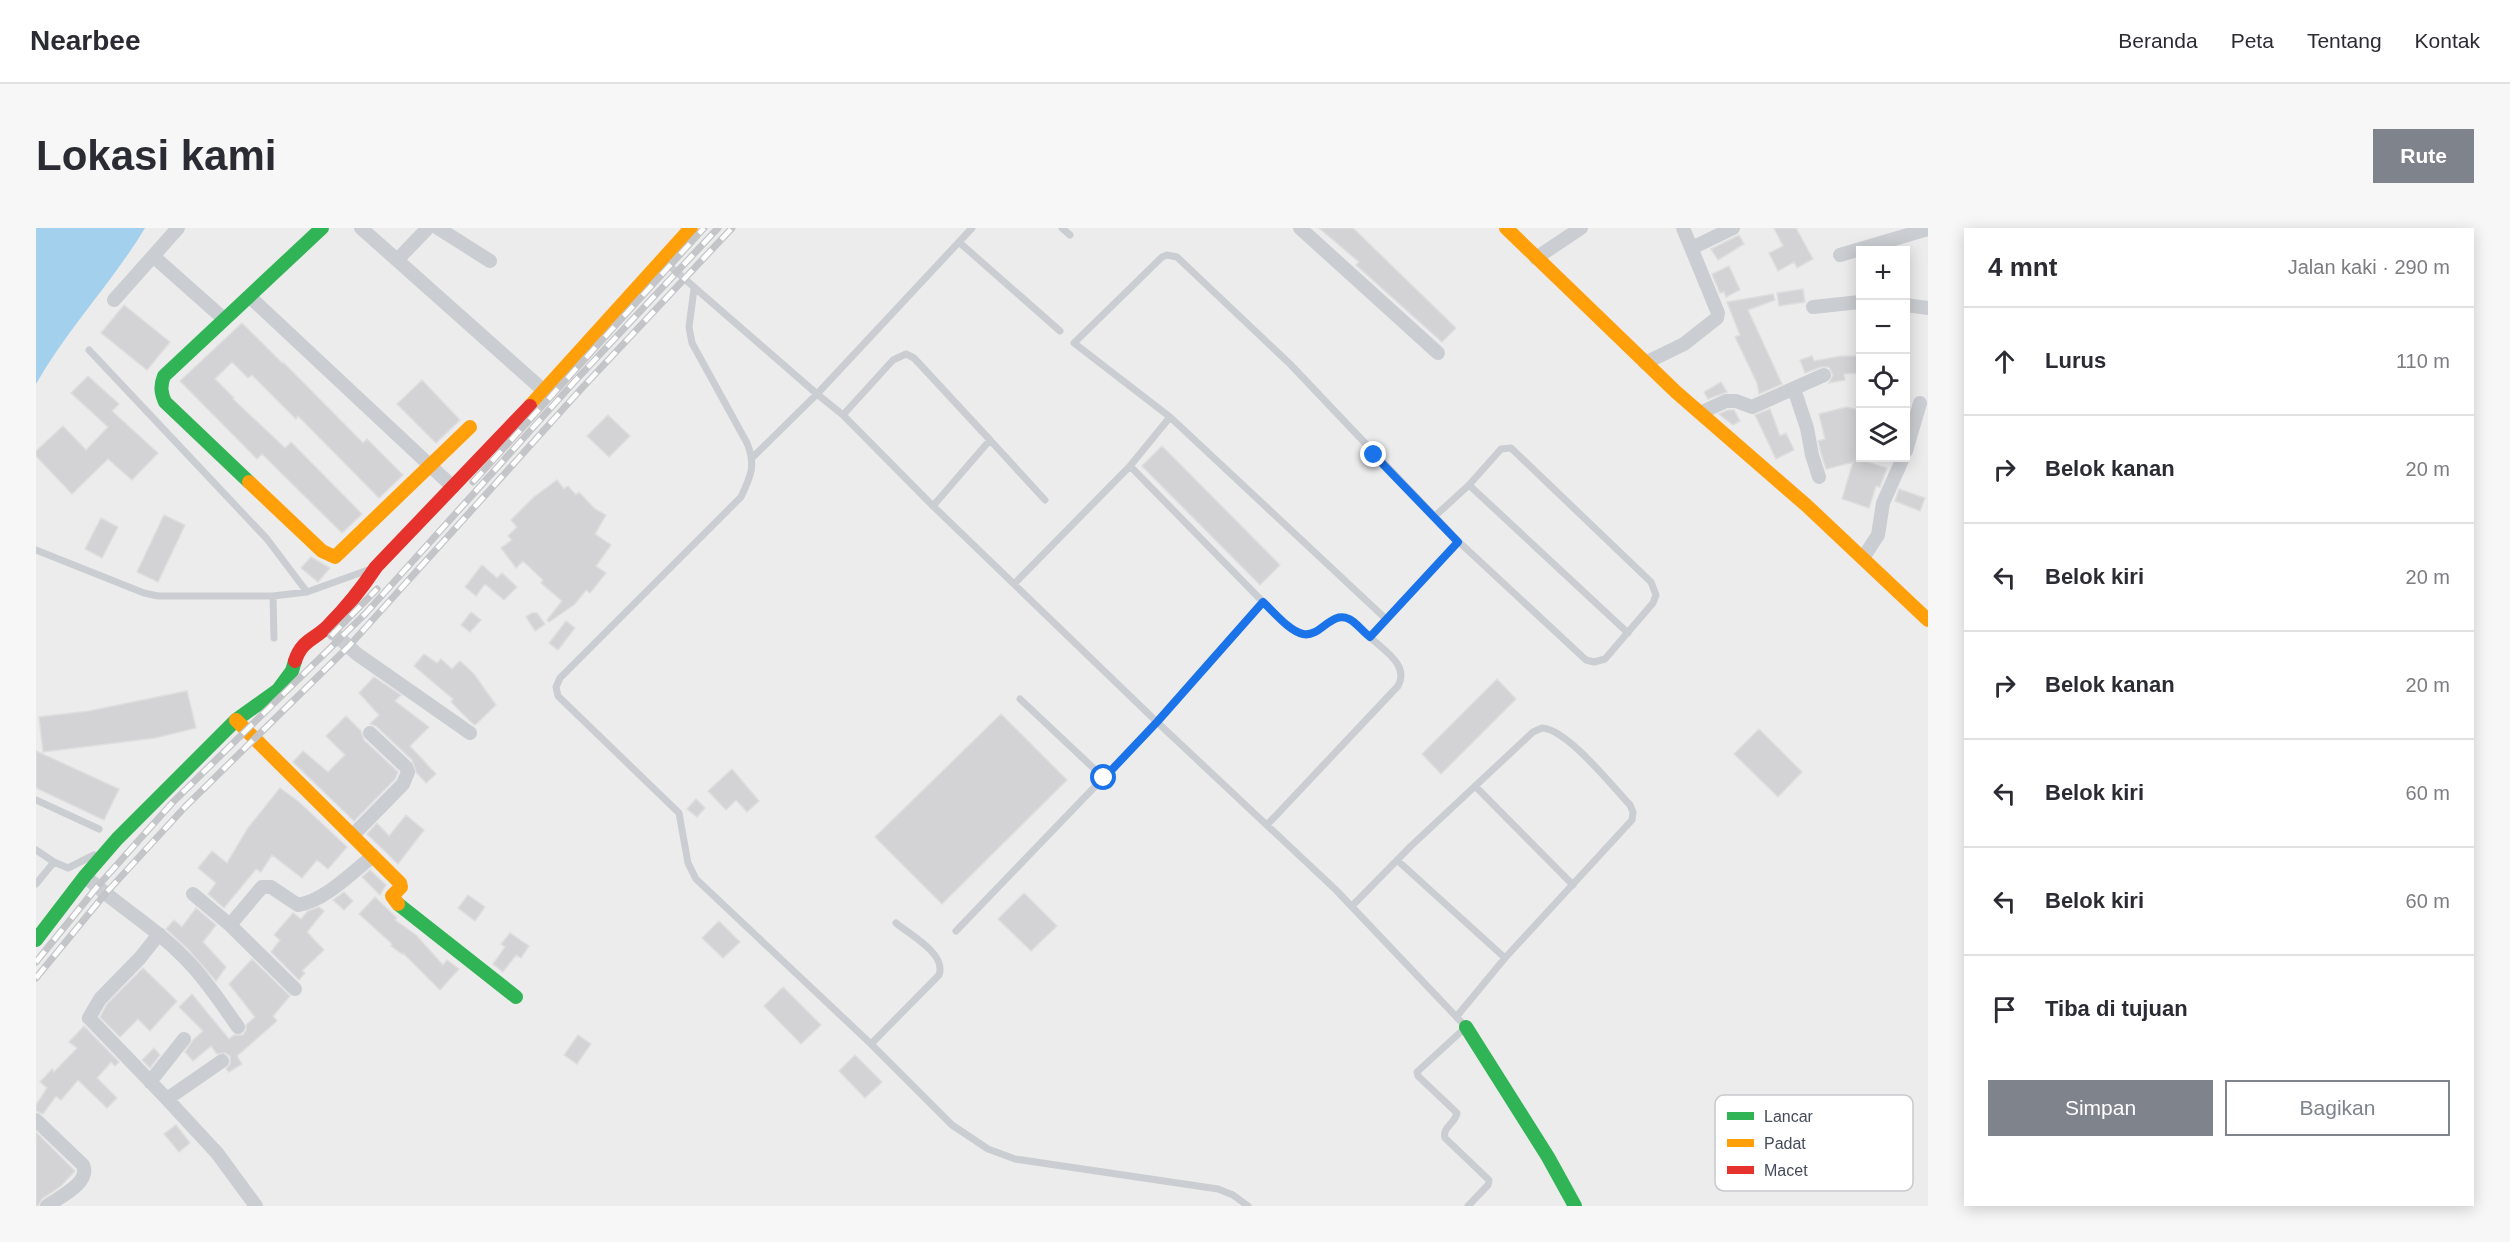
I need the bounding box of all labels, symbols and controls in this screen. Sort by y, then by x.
text: Nearbee [30,25,141,56]
text: Beranda [2118,29,2198,52]
text: Peta [2231,29,2274,52]
text: Tentang [2307,29,2382,52]
text: Kontak [2415,29,2480,52]
button: Rute [2373,129,2474,183]
text: Lokasi kami [36,132,276,179]
map controls [1856,246,1910,462]
button: + [1856,246,1910,300]
text: 4 mnt [1988,252,2057,282]
text: Jalan kaki · 290 m [2288,256,2450,278]
button: − [1856,300,1910,354]
icon: ahead [1988,345,2021,378]
text: Lurus [2045,348,2106,373]
text: 110 m [2396,350,2450,372]
button: locate [1856,354,1910,408]
button: layers [1856,408,1910,462]
route end [1360,441,1386,467]
icon: right [1988,453,2021,486]
text: Belok kanan [2045,456,2175,481]
text: 20 m [2406,458,2450,480]
icon: left [1988,561,2021,594]
text: Belok kiri [2045,564,2144,589]
text: 20 m [2406,566,2450,588]
icon: right [1988,669,2021,702]
text: Belok kanan [2045,672,2175,697]
text: 20 m [2406,674,2450,696]
route start [1090,764,1116,790]
icon: left [1988,777,2021,810]
text: Belok kiri [2045,780,2144,805]
text: 60 m [2406,782,2450,804]
icon: left [1988,885,2021,918]
text: Belok kiri [2045,888,2144,913]
text: 60 m [2406,890,2450,912]
icon: arrive [1988,993,2021,1026]
text: Tiba di tujuan [2045,996,2188,1021]
button: Simpan [1988,1080,2213,1136]
button: Bagikan [2225,1080,2450,1136]
legend [1715,1095,1913,1191]
text: Lancar [1764,1108,1814,1125]
text: Padat [1764,1135,1806,1152]
text: Macet [1764,1162,1808,1179]

